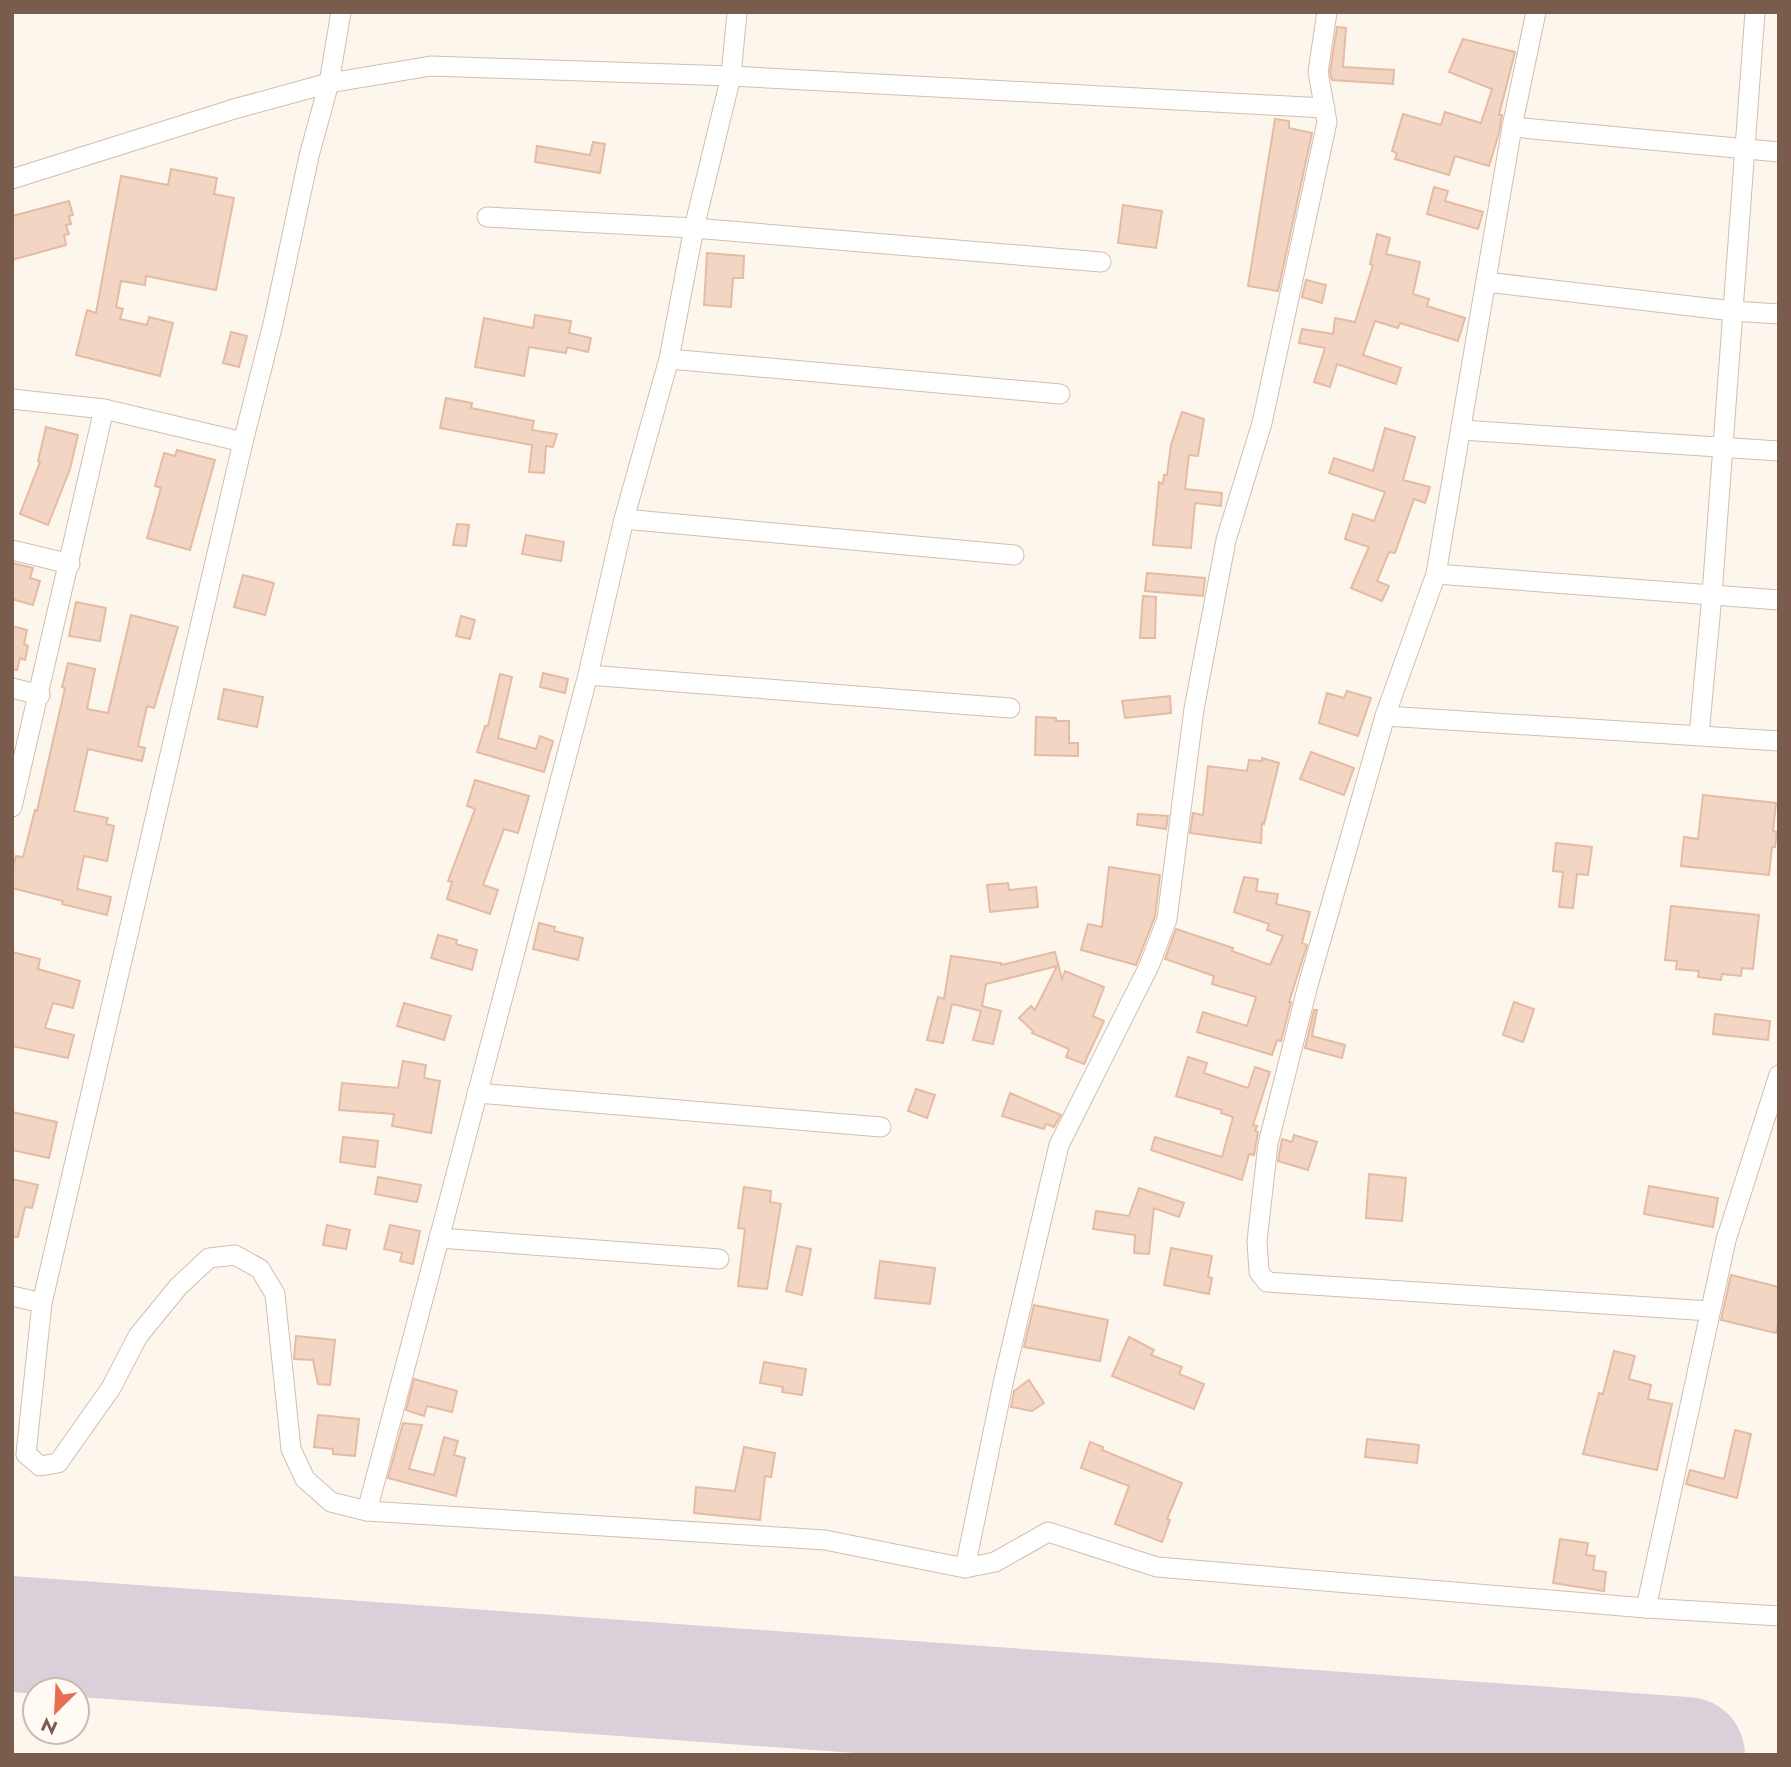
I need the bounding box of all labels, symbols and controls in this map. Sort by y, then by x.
north arrow [21,1676,91,1746]
text: N [37,1711,62,1741]

